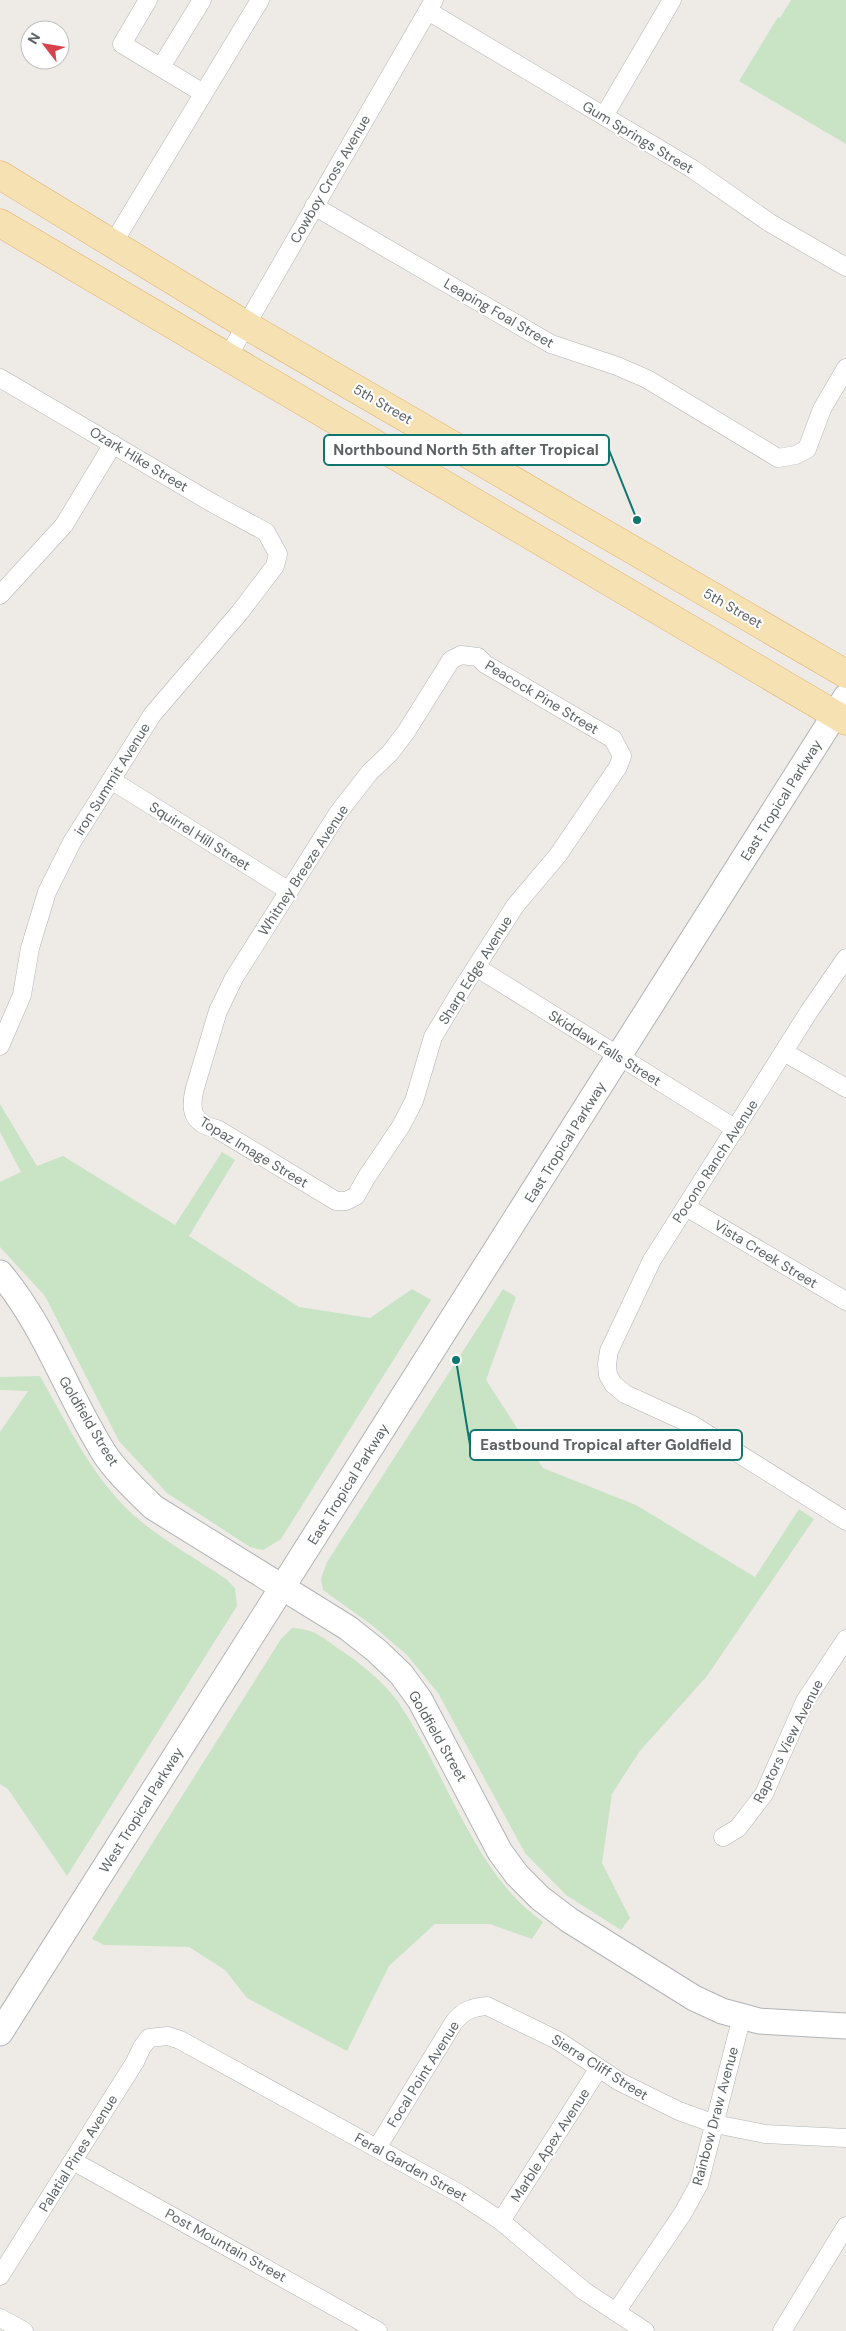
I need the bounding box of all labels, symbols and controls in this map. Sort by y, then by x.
north arrow [20,20,70,70]
text: N [24,29,44,47]
street label: Gum Springs Street [579,97,697,177]
street label: Cowboy Cross Avenue [286,112,374,246]
street label: Leaping Foal Street [441,274,557,352]
street label: 5th Street [350,380,416,428]
street label: Ozark Hike Street [87,423,191,495]
callout: Northbound North 5th after Tropical [324,435,609,465]
text: Northbound North 5th after Tropical [333,440,599,460]
street label: 5th Street [700,584,766,632]
street label: Peacock Pine Street [482,656,602,738]
street label: iron Summit Avenue [70,719,154,839]
street label: East Tropical Parkway [736,736,826,864]
street label: Squirrel Hill Street [146,798,254,874]
street label: Whitney Breeze Avenue [254,801,352,939]
street label: Sharp Edge Avenue [434,912,516,1028]
street label: Skiddaw Falls Street [545,1006,665,1090]
street label: East Tropical Parkway [520,1078,610,1206]
street label: Pocono Ranch Avenue [668,1096,762,1226]
street label: Topaz Image Street [196,1112,312,1192]
street label: Vista Creek Street [711,1216,821,1292]
street label: Goldfield Street [55,1373,123,1469]
street label: East Tropical Parkway [303,1420,393,1548]
callout: Eastbound Tropical after Goldfield [470,1430,742,1460]
text: Eastbound Tropical after Goldfield [480,1435,732,1455]
street label: Raptors View Avenue [749,1676,827,1806]
street label: Goldfield Street [405,1687,471,1785]
street label: West Tropical Parkway [95,1744,187,1876]
street label: Focal Point Avenue [383,2017,463,2131]
street label: Sierra Cliff Street [548,2030,652,2104]
street label: Rainbow Draw Avenue [688,2045,742,2187]
street label: Marble Apex Avenue [506,2085,594,2205]
street label: Palatial Pines Avenue [35,2091,121,2215]
street label: Feral Garden Street [351,2129,471,2205]
street label: Post Mountain Street [162,2204,290,2286]

